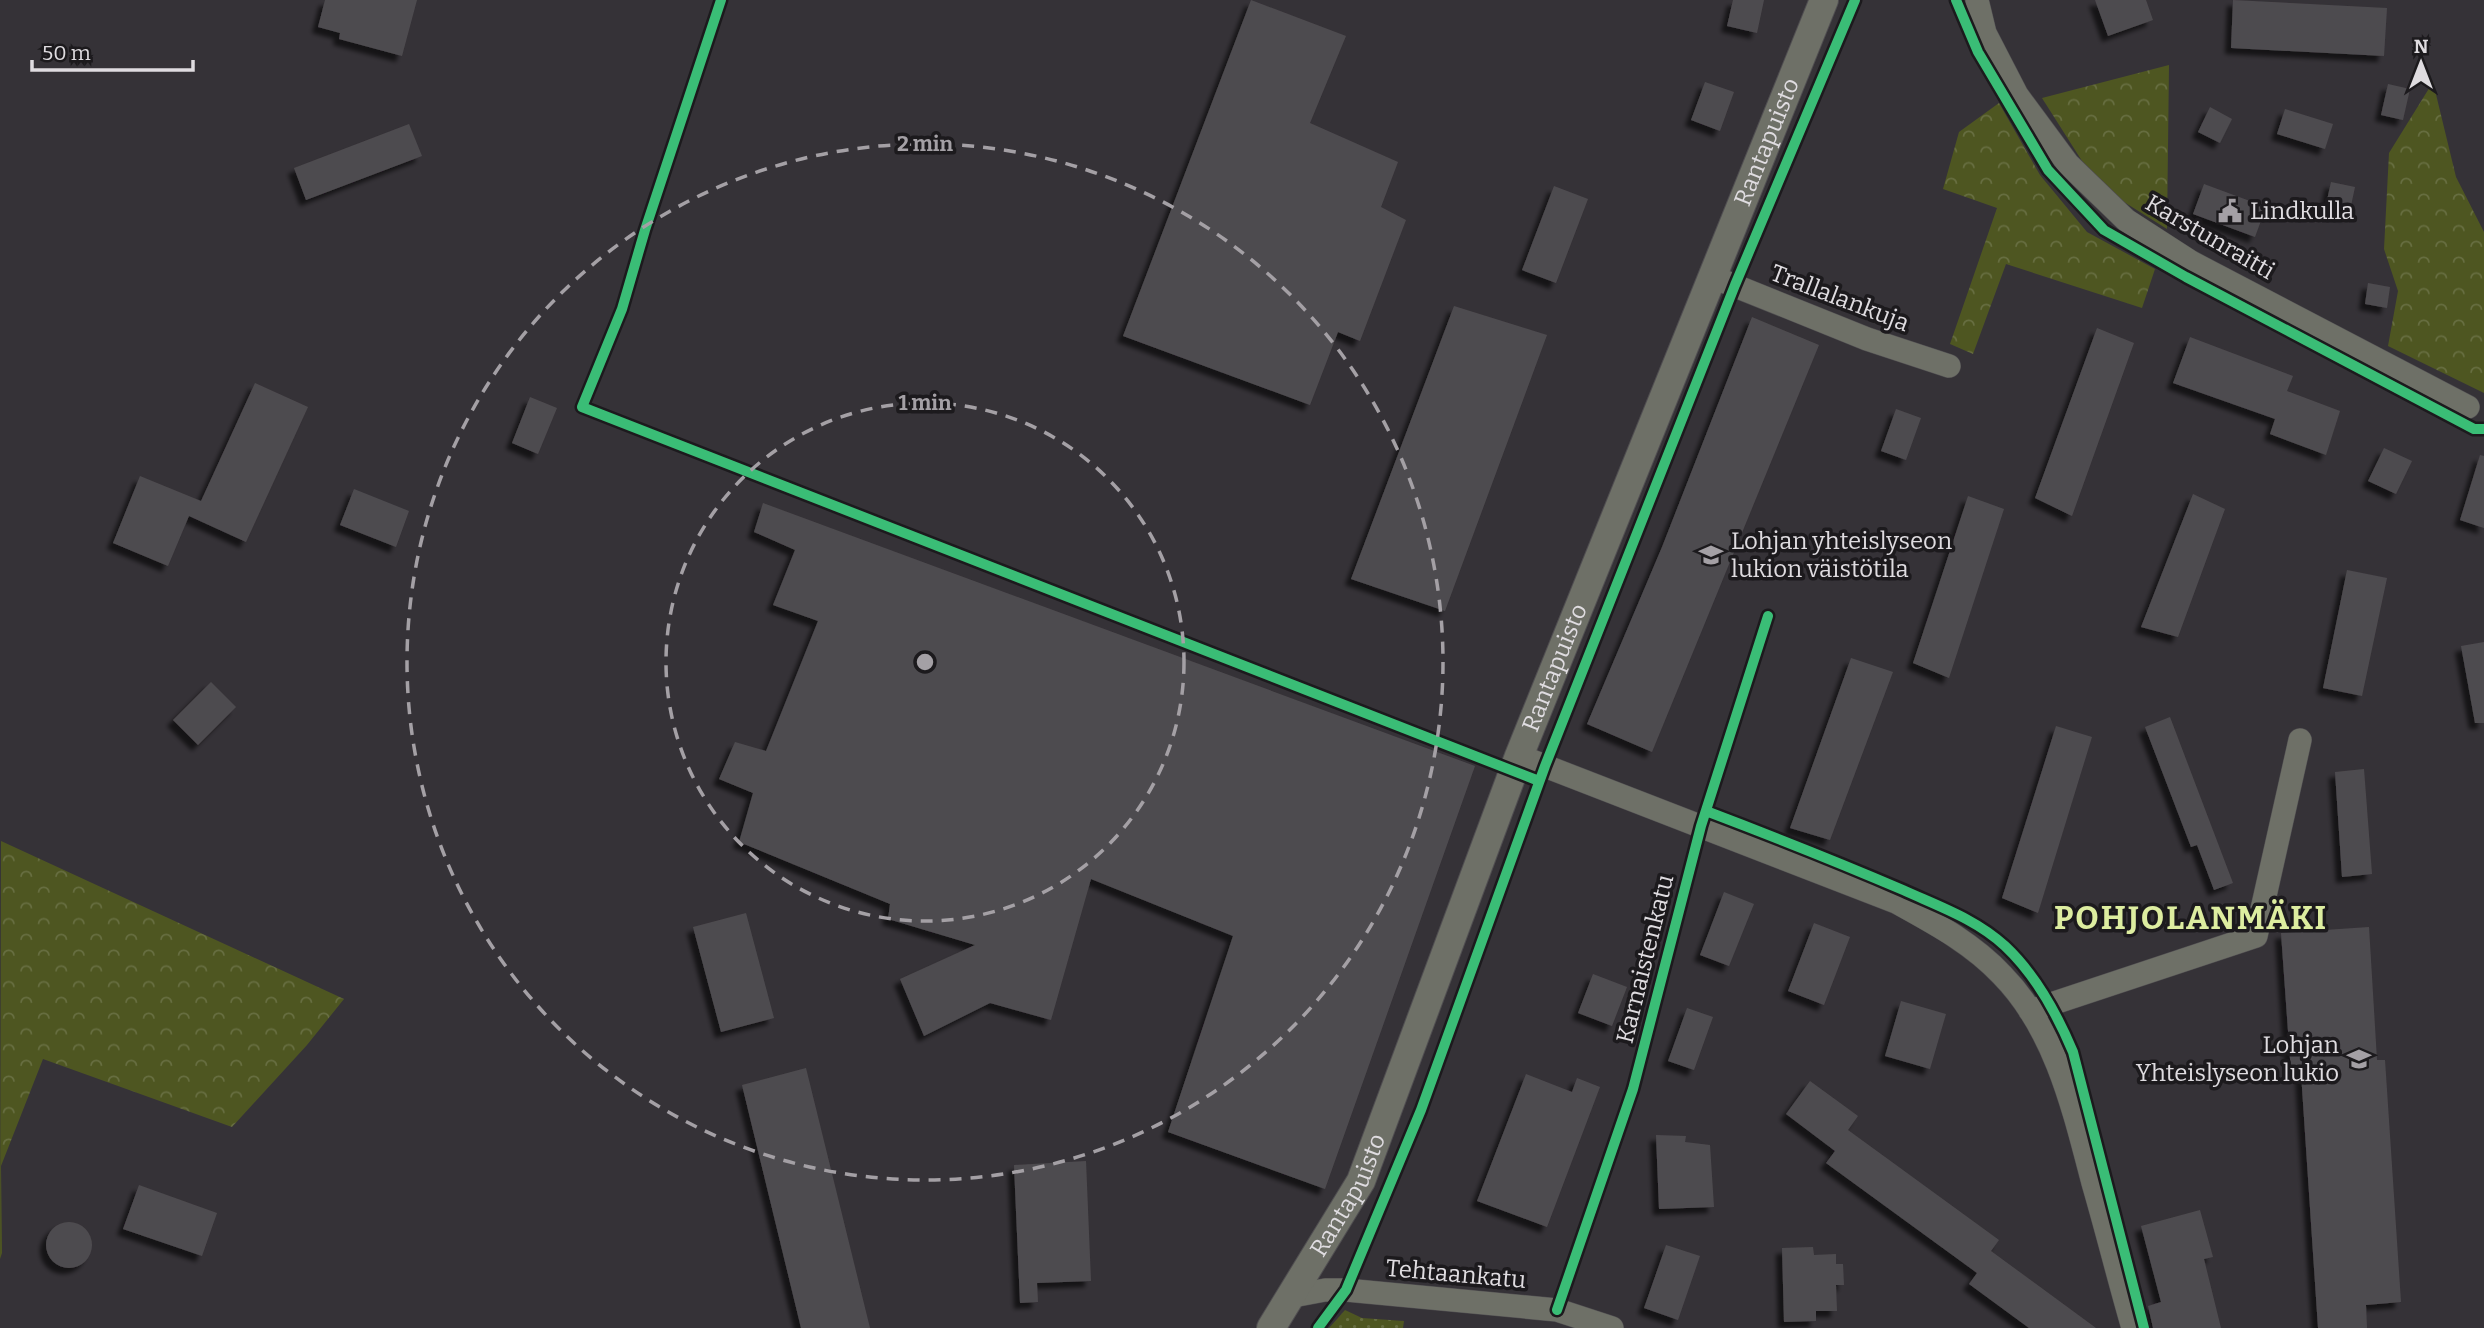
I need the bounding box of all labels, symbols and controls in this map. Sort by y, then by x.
scale bar [32,28,192,72]
north arrow [2386,28,2456,98]
text: N [2414,35,2429,58]
text: 50 m [42,40,91,66]
street label: Rantapuisto [1728,74,1805,210]
text: 2 min [897,131,953,157]
street label: Karstunraitti [2141,189,2279,285]
public building icon: Lindkulla [2216,197,2244,225]
place label: Lindkulla [2250,197,2354,225]
street label: Trallalankuja [1767,259,1913,337]
text: 1 min [898,390,952,416]
place label: Lohjan yhteislyseon lukion väistötila [1731,527,1952,583]
school or university icon: Lohjan yhteislyseon lukion väistötila [1697,541,1725,569]
street label: Rantapuisto [1516,600,1593,736]
centre of rings [913,650,937,674]
street label: Karnaistenkatu [1611,872,1679,1046]
district label: POHJOLANMÄKI [2054,899,2328,937]
place label: Lohjan Yhteislyseon lukio [2136,1031,2339,1087]
school or university icon: Lohjan Yhteislyseon lukio [2345,1045,2373,1073]
street label: Rantapuisto [1304,1130,1391,1262]
street label: Tehtaankatu [1385,1254,1527,1294]

